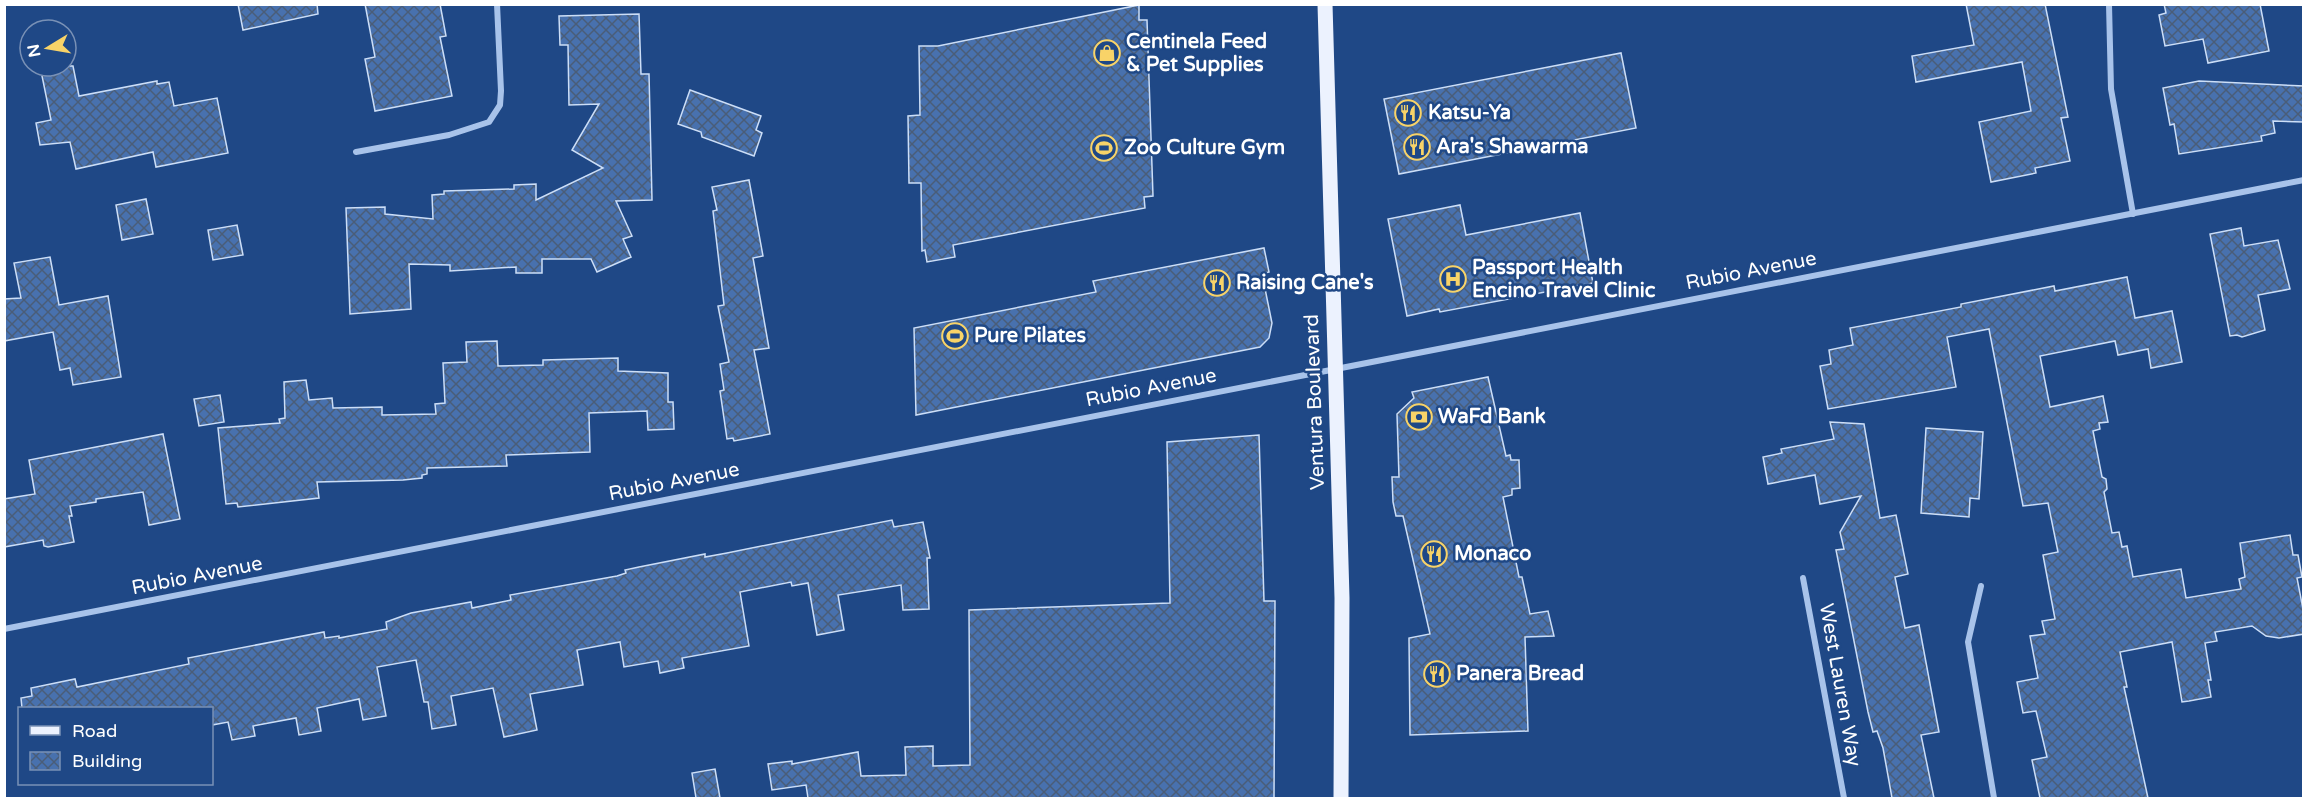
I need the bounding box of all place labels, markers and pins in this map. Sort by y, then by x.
place label: Centinela Feed & Pet Supplies [1126,30,1267,77]
shop icon: Centinela Feed & Pet Supplies [1092,38,1122,68]
restaurant icon: Katsu-Ya [1393,98,1423,128]
place label: Katsu-Ya [1428,101,1511,125]
restaurant icon: Ara's Shawarma [1402,132,1432,162]
sports icon: Zoo Culture Gym [1089,133,1119,163]
place label: Ara's Shawarma [1436,135,1589,159]
place label: Zoo Culture Gym [1124,136,1285,160]
place label: Passport Health Encino Travel Clinic [1472,256,1656,303]
hospital icon: Passport Health Encino Travel Clinic [1438,264,1468,294]
restaurant icon: Raising Cane's [1202,268,1232,298]
place label: Raising Cane's [1236,271,1374,295]
sports icon: Pure Pilates [940,321,970,351]
place label: Pure Pilates [974,324,1086,348]
bank icon: WaFd Bank [1404,402,1434,432]
place label: WaFd Bank [1438,405,1546,429]
restaurant icon: Monaco [1419,539,1449,569]
place label: Monaco [1454,542,1531,566]
restaurant icon: Panera Bread [1422,659,1452,689]
place label: Panera Bread [1456,662,1584,686]

